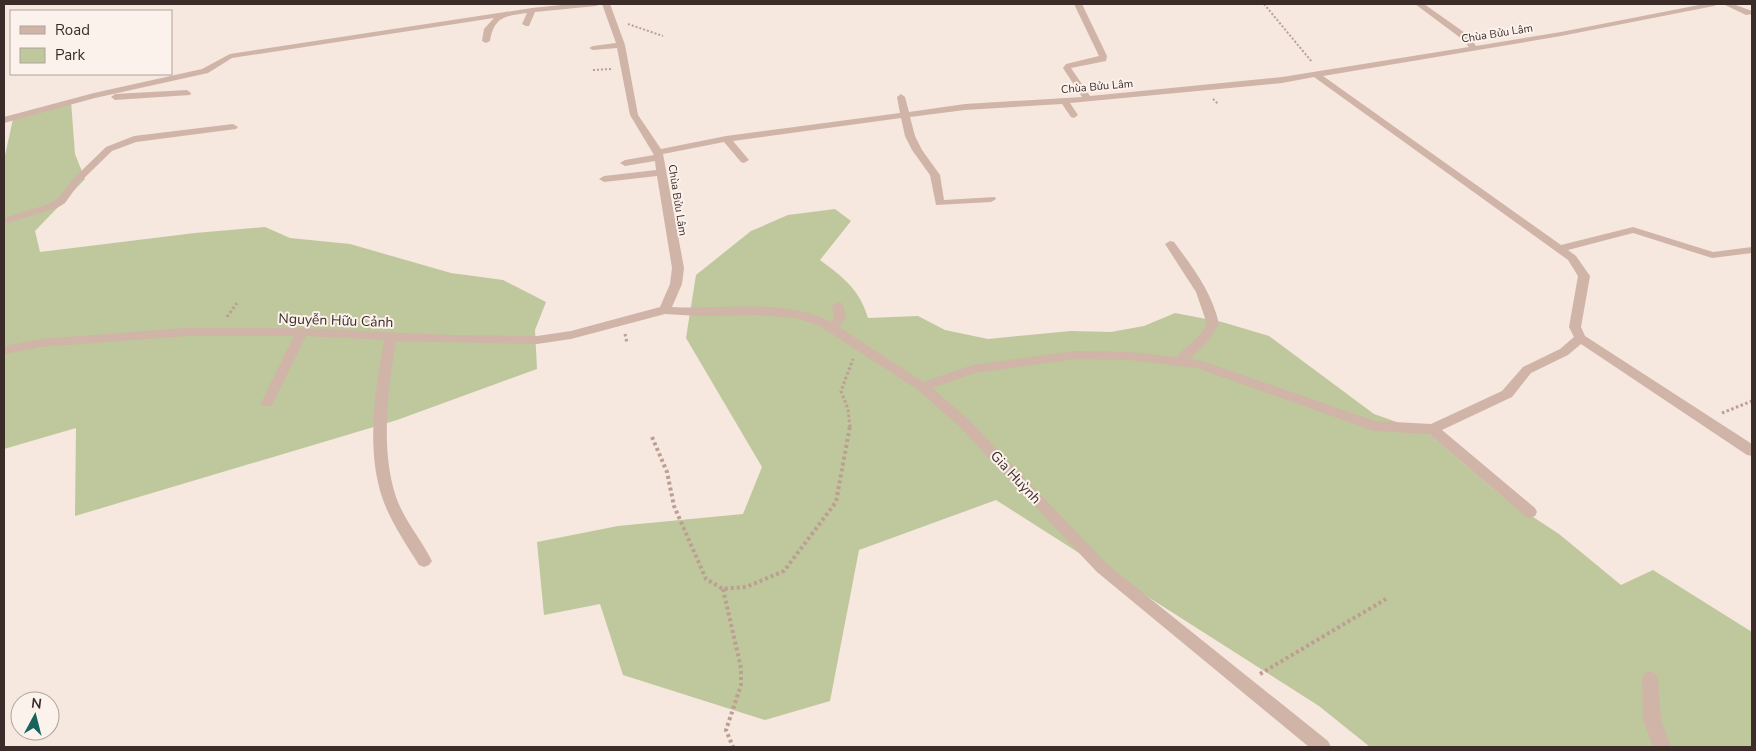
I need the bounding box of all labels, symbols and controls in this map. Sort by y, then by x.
legend [10,10,172,75]
text: Road [55,20,90,40]
street label: Chùa Bửu Lâm [1460,20,1534,47]
text: Park [55,45,85,65]
street label: Chùa Bửu Lâm [1060,76,1134,97]
street label: Chùa Bửu Lâm [664,163,691,237]
street label: Nguyễn Hữu Cảnh [278,309,394,332]
street label: Gia Huỳnh [986,447,1045,508]
north arrow [10,691,60,741]
text: N [30,694,43,714]

